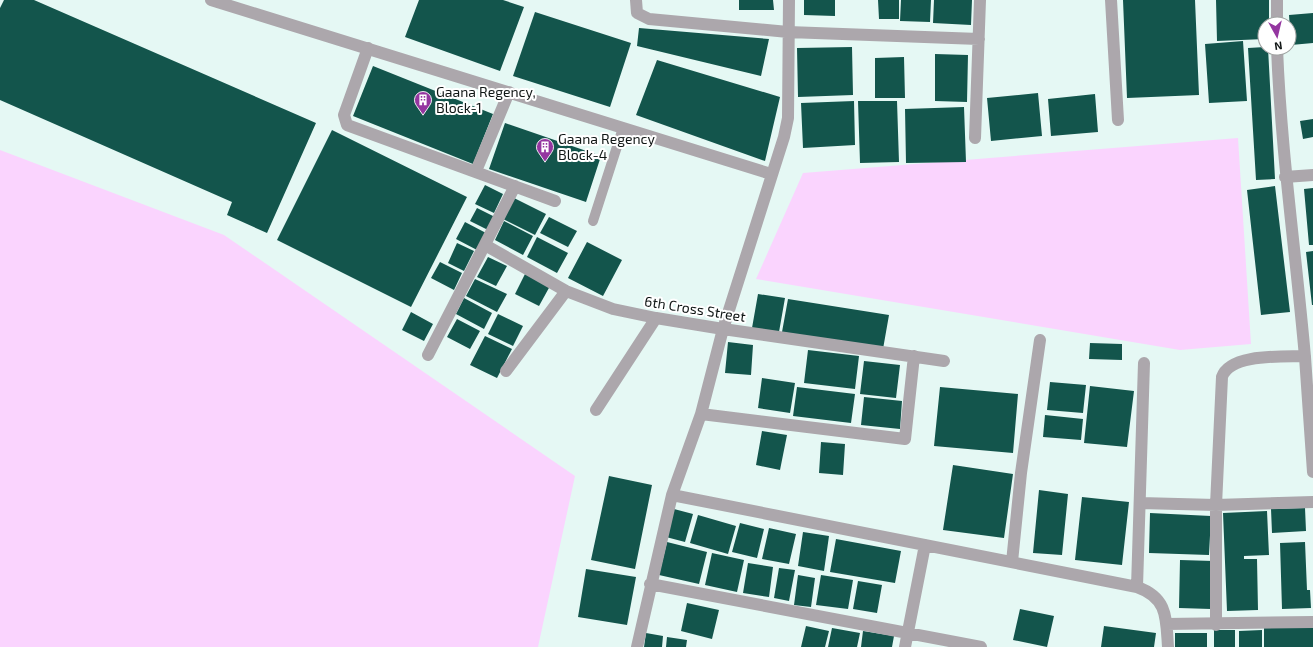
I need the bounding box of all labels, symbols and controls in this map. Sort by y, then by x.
north arrow [1257,16,1297,56]
text: N [1274,39,1283,53]
place label: Gaana Regency, Block-1 [436,83,536,116]
building icon: Gaana Regency, Block-1 [413,90,433,115]
place label: Gaana Regency Block-4 [558,130,655,163]
building icon: Gaana Regency Block-4 [535,137,555,162]
street label: 6th Cross Street [643,292,747,325]

